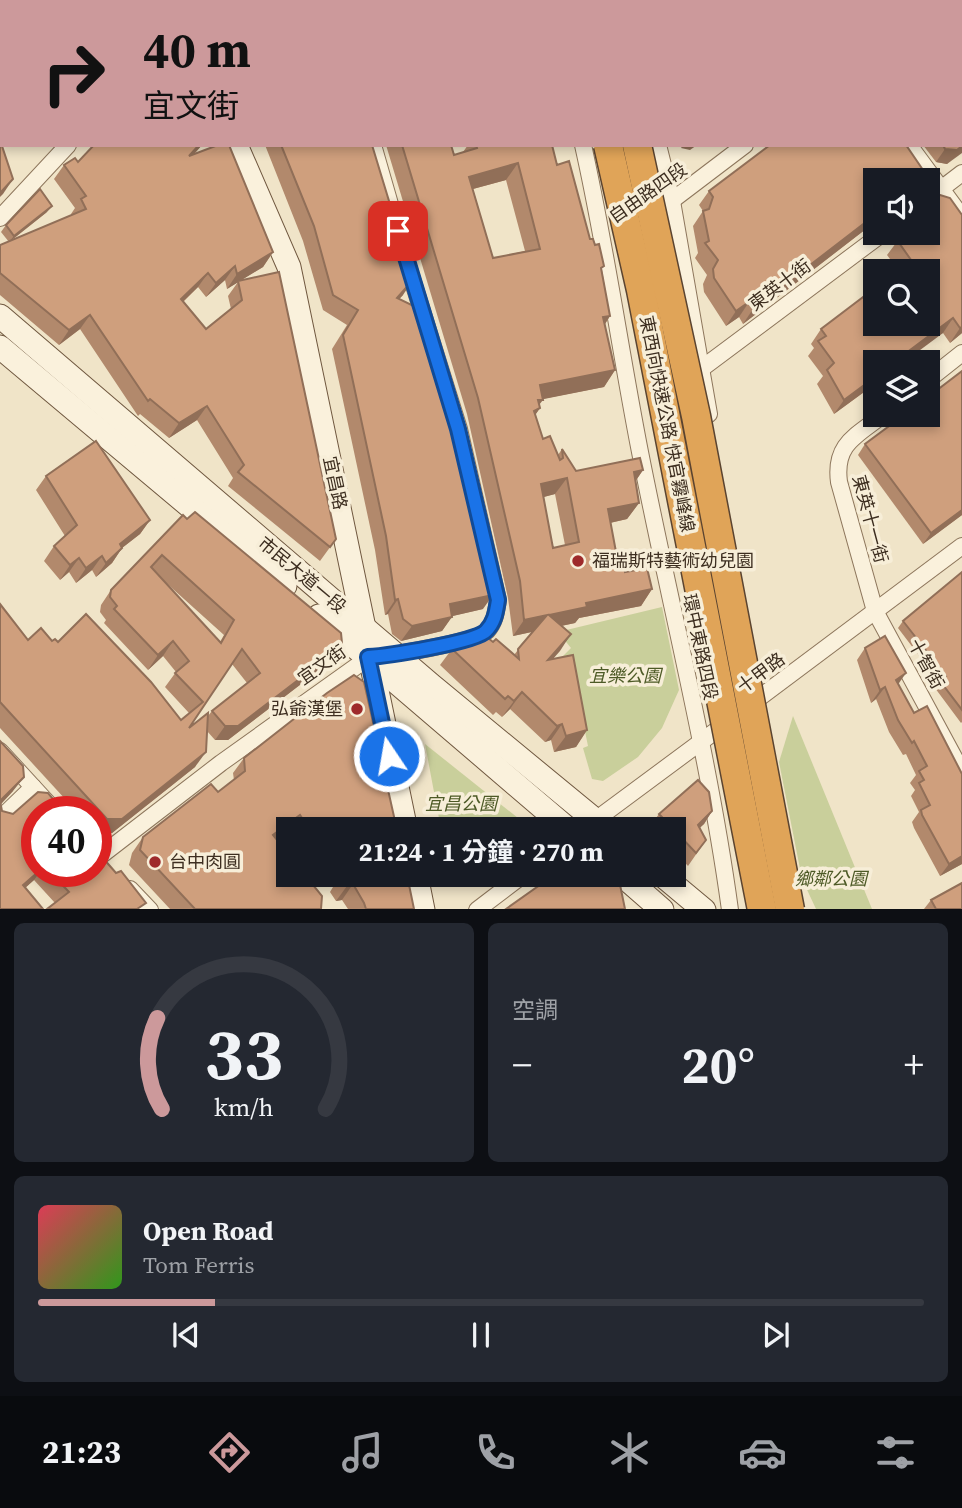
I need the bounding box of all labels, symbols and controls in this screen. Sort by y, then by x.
text: 40 m [143,16,251,83]
icon: right [28,28,119,119]
text: 宜文街 [143,84,239,128]
street label: 自由路四段 [604,157,692,229]
map controls [863,168,940,427]
button: sound [863,168,940,245]
pin [368,201,428,261]
icon: arrive [379,212,417,250]
street label: 東英十街 [743,253,816,316]
button: search [863,259,940,336]
street label: 東西向快速公路 快官霧峰線 [634,313,701,534]
button: layers [863,350,940,427]
street label: 宜昌路 [318,454,353,512]
street label: 東英十一街 [847,472,894,566]
street label: 市民大道一段 [253,530,352,619]
place label: 福瑞斯特藝術幼兒園 [592,548,754,573]
marker: 福瑞斯特藝術幼兒園 [570,553,586,569]
street label: 環中東路四段 [677,591,724,702]
street label: 十智街 [902,634,950,693]
street label: 宜文街 [292,639,351,690]
street label: 十甲路 [732,646,790,699]
park label: 宜樂公園 [589,663,664,688]
place label: 弘爺漢堡 [271,696,343,721]
marker: 弘爺漢堡 [349,701,365,717]
position arrow [352,719,426,793]
park label: 宜昌公園 [425,791,500,816]
speed limit sign: 40 [21,796,112,887]
text: 21:24 · 1 分鐘 · 270 m [358,834,604,870]
place label: 台中肉圓 [169,849,241,874]
marker: 台中肉圓 [147,854,163,870]
park label: 鄉鄰公園 [795,866,870,891]
text: 空調 [512,994,558,1026]
text: 33 [205,1004,283,1103]
text: 20° [681,1029,755,1100]
text: − [512,1039,532,1091]
text: + [904,1039,924,1091]
text: km/h [214,1089,274,1123]
text: Open Road [143,1213,274,1249]
text: Tom Ferris [143,1249,254,1281]
icon: previous [167,1316,205,1354]
icon: pause [462,1316,500,1354]
icon: next [757,1316,795,1354]
icon: directions [205,1428,254,1477]
icon: music [338,1428,387,1477]
icon: phone [471,1428,520,1477]
icon: climate [605,1428,654,1477]
icon: car [738,1428,787,1477]
icon: filters [871,1428,920,1477]
text: 21:23 [42,1430,121,1474]

